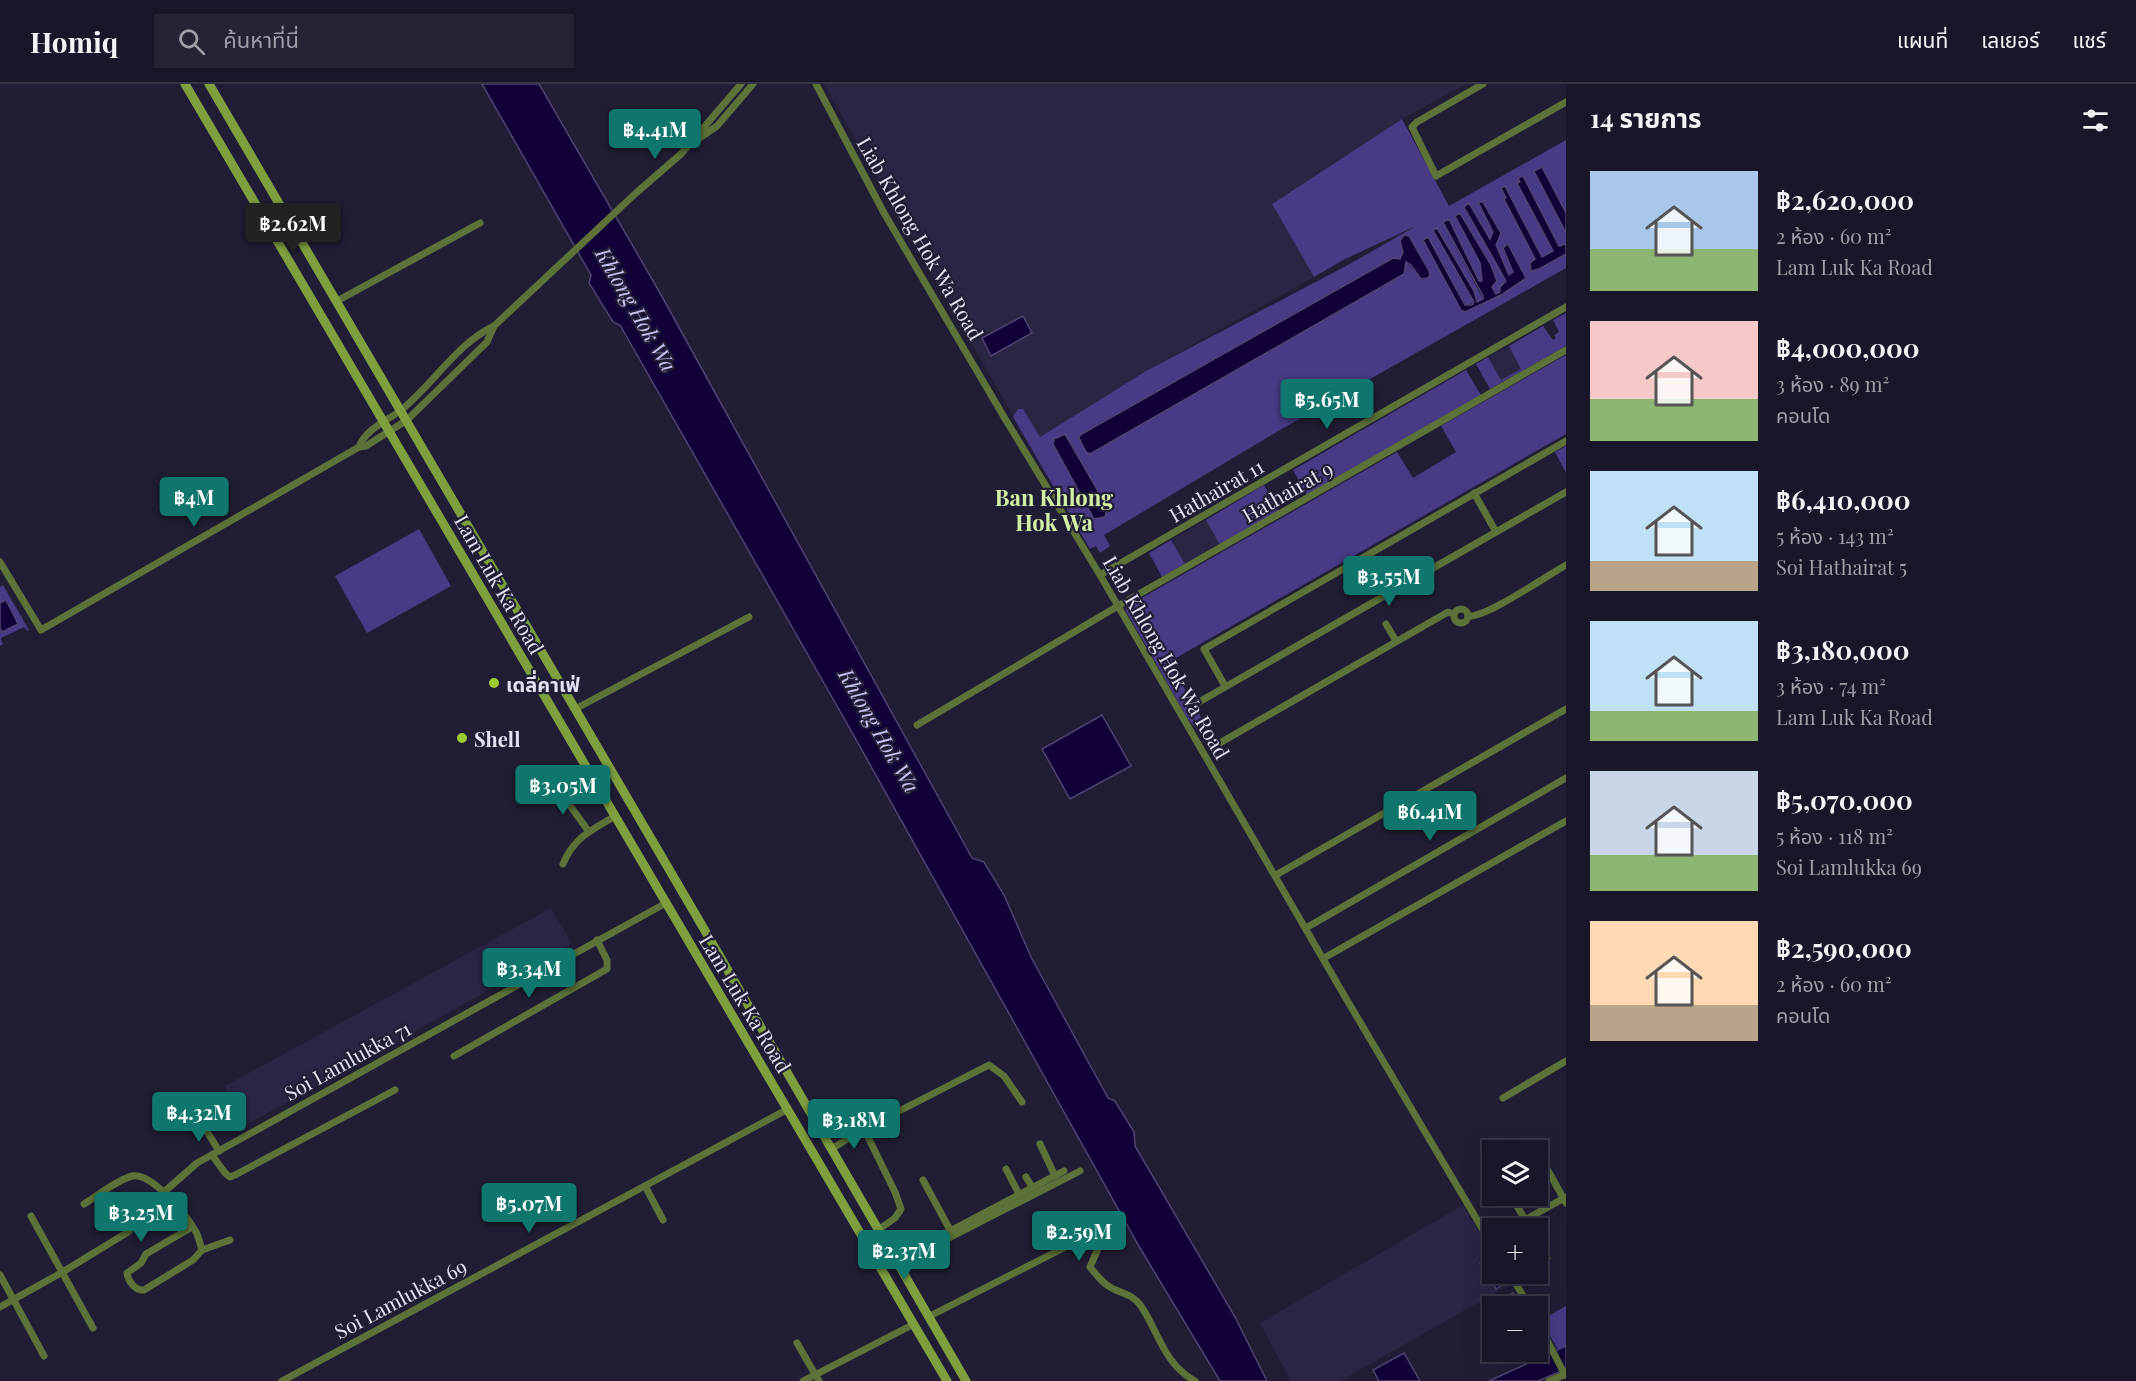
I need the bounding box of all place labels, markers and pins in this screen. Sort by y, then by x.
pin: ฿4.41M [606,109,704,160]
pin: ฿2.62M [244,203,342,254]
pin: ฿5.65M [1278,379,1376,430]
pin: ฿4M [165,477,223,528]
pin: ฿3.55M [1340,556,1438,607]
place label: เดลี่คาเฟ่ [506,670,580,697]
marker: เดลี่คาเฟ่ [487,676,501,690]
place label: Shell [474,725,520,752]
marker: Shell [455,731,469,745]
pin: ฿3.05M [514,765,612,816]
pin: ฿6.41M [1381,791,1479,842]
pin: ฿3.34M [480,948,578,999]
pin: ฿4.32M [150,1092,248,1143]
pin: ฿3.18M [805,1099,903,1150]
pin: ฿5.07M [480,1183,578,1234]
pin: ฿3.25M [92,1192,190,1243]
pin: ฿2.59M [1030,1211,1128,1262]
pin: ฿2.37M [855,1230,953,1281]

